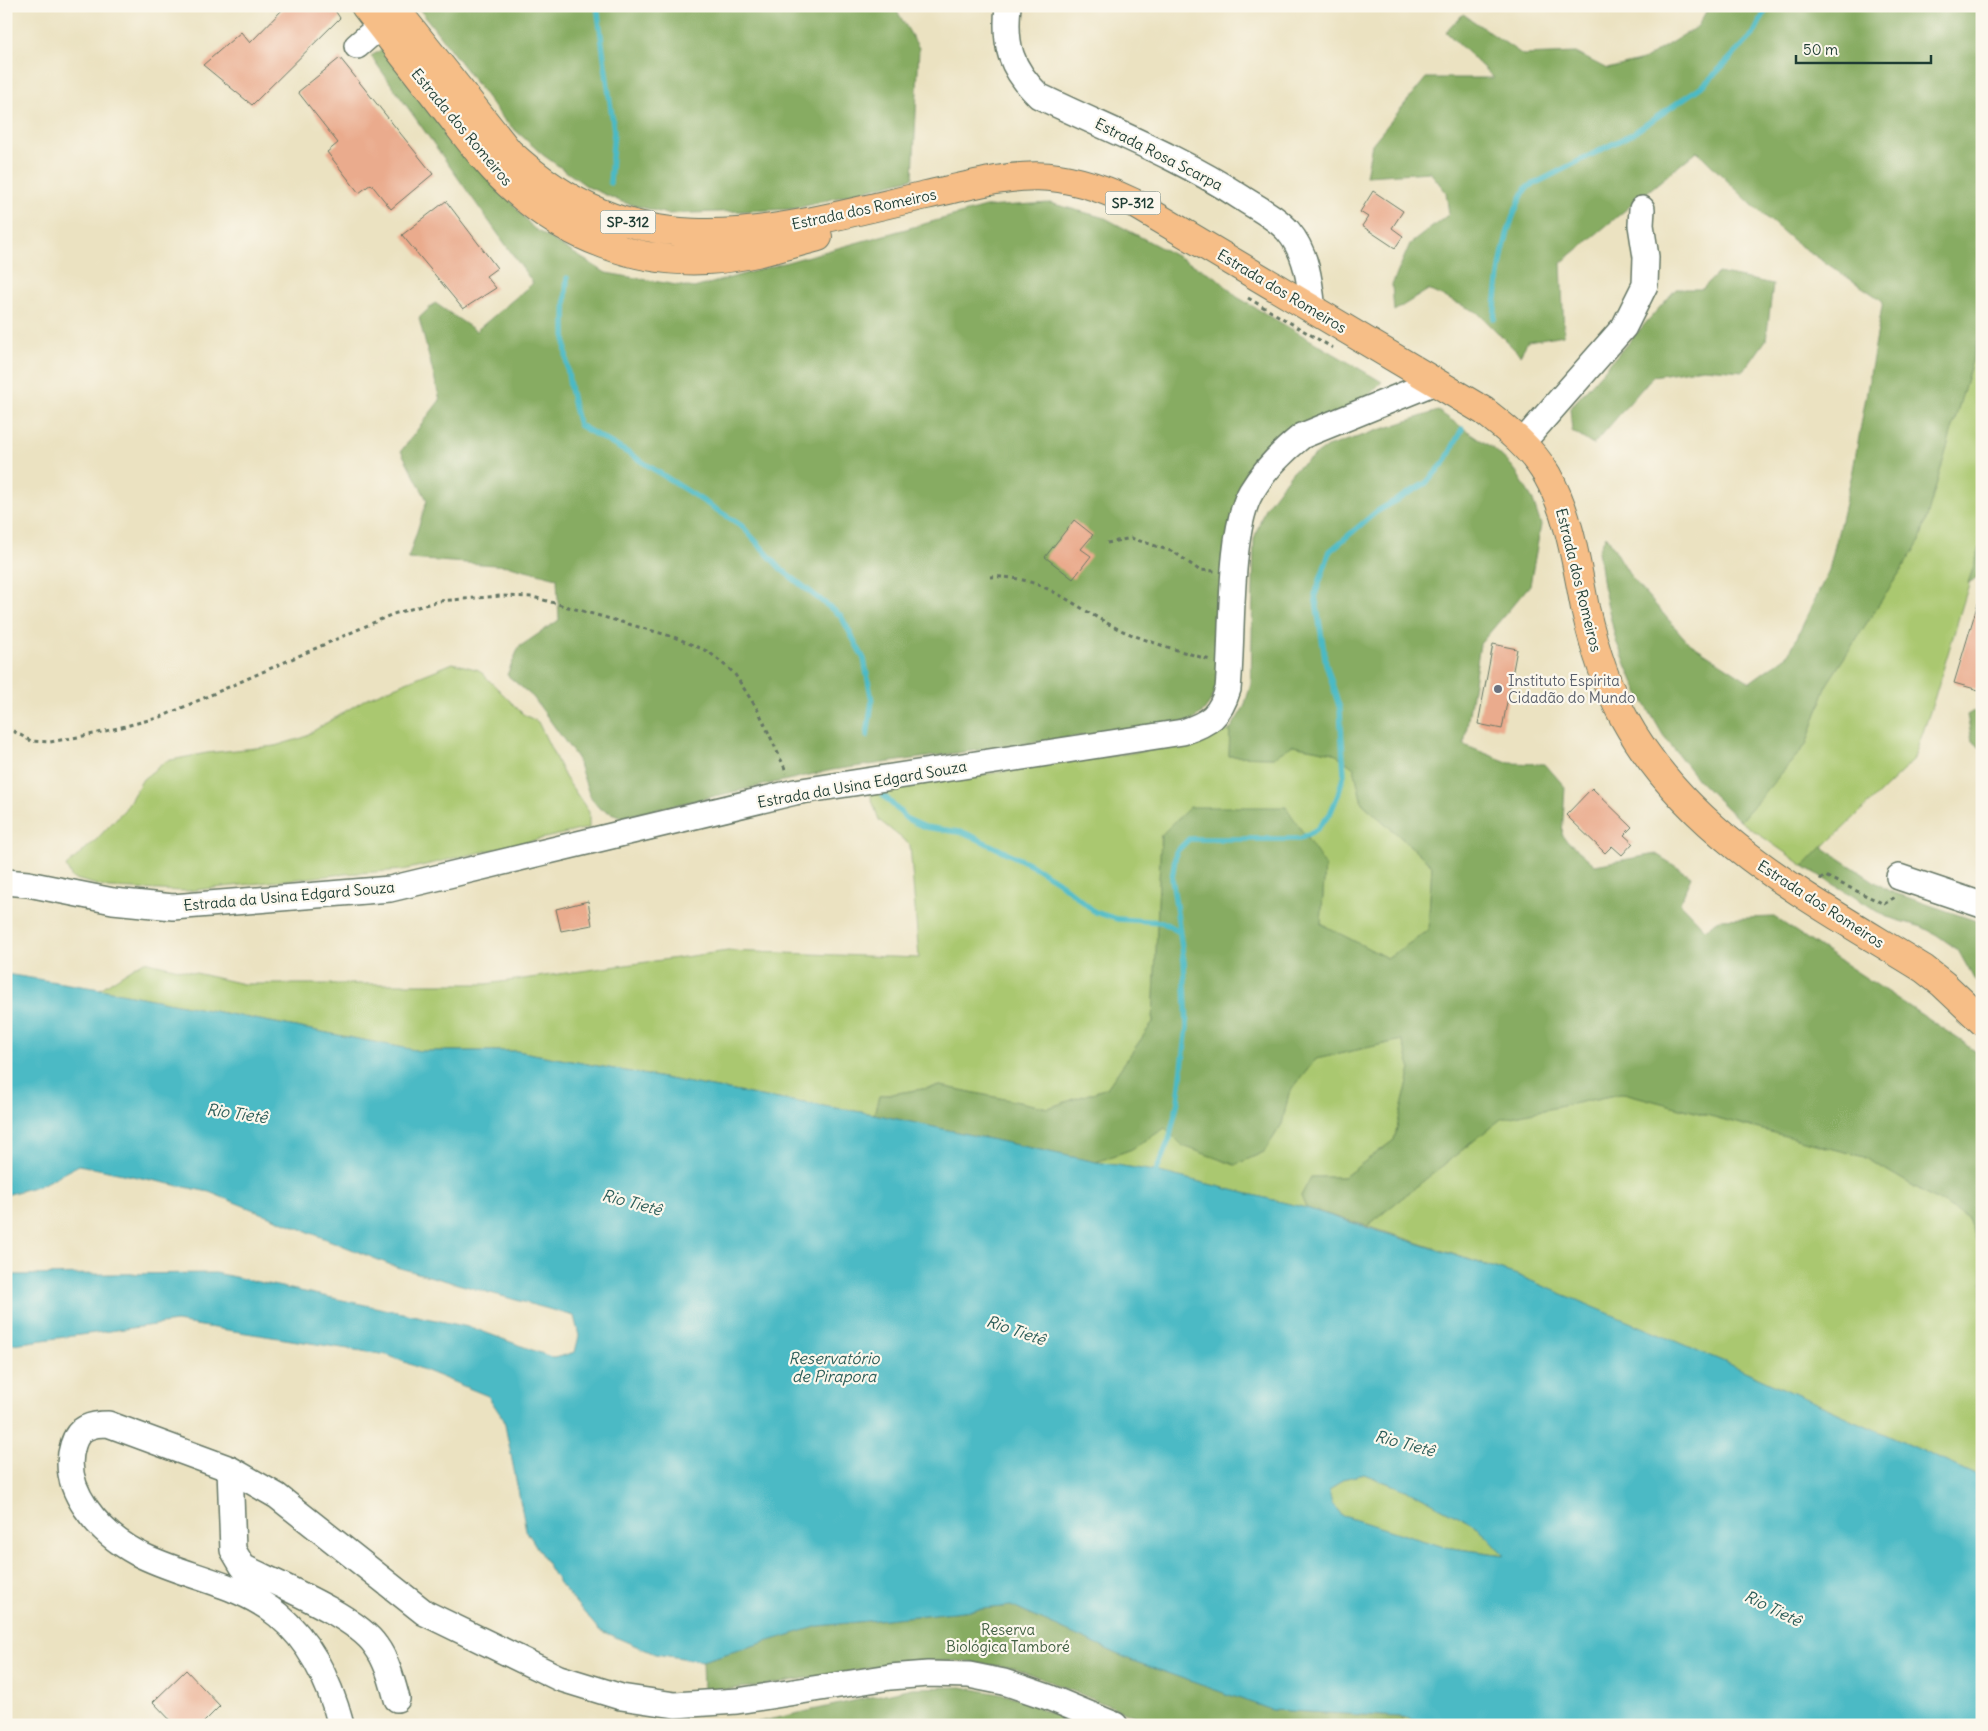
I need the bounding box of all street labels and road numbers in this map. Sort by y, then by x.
street label: Estrada dos Romeiros [407,64,517,190]
street label: Estrada Rosa Scarpa [1092,114,1226,195]
street label: Estrada dos Romeiros [790,184,938,234]
road number: SP-312 [1106,192,1160,214]
road number: SP-312 [600,210,656,233]
street label: Estrada dos Romeiros [1214,245,1350,337]
street label: Estrada dos Romeiros [1552,506,1606,654]
street label: Estrada da Usina Edgard Souza [756,756,968,812]
street label: Estrada dos Romeiros [1754,856,1888,952]
street label: Estrada da Usina Edgard Souza [183,877,396,915]

